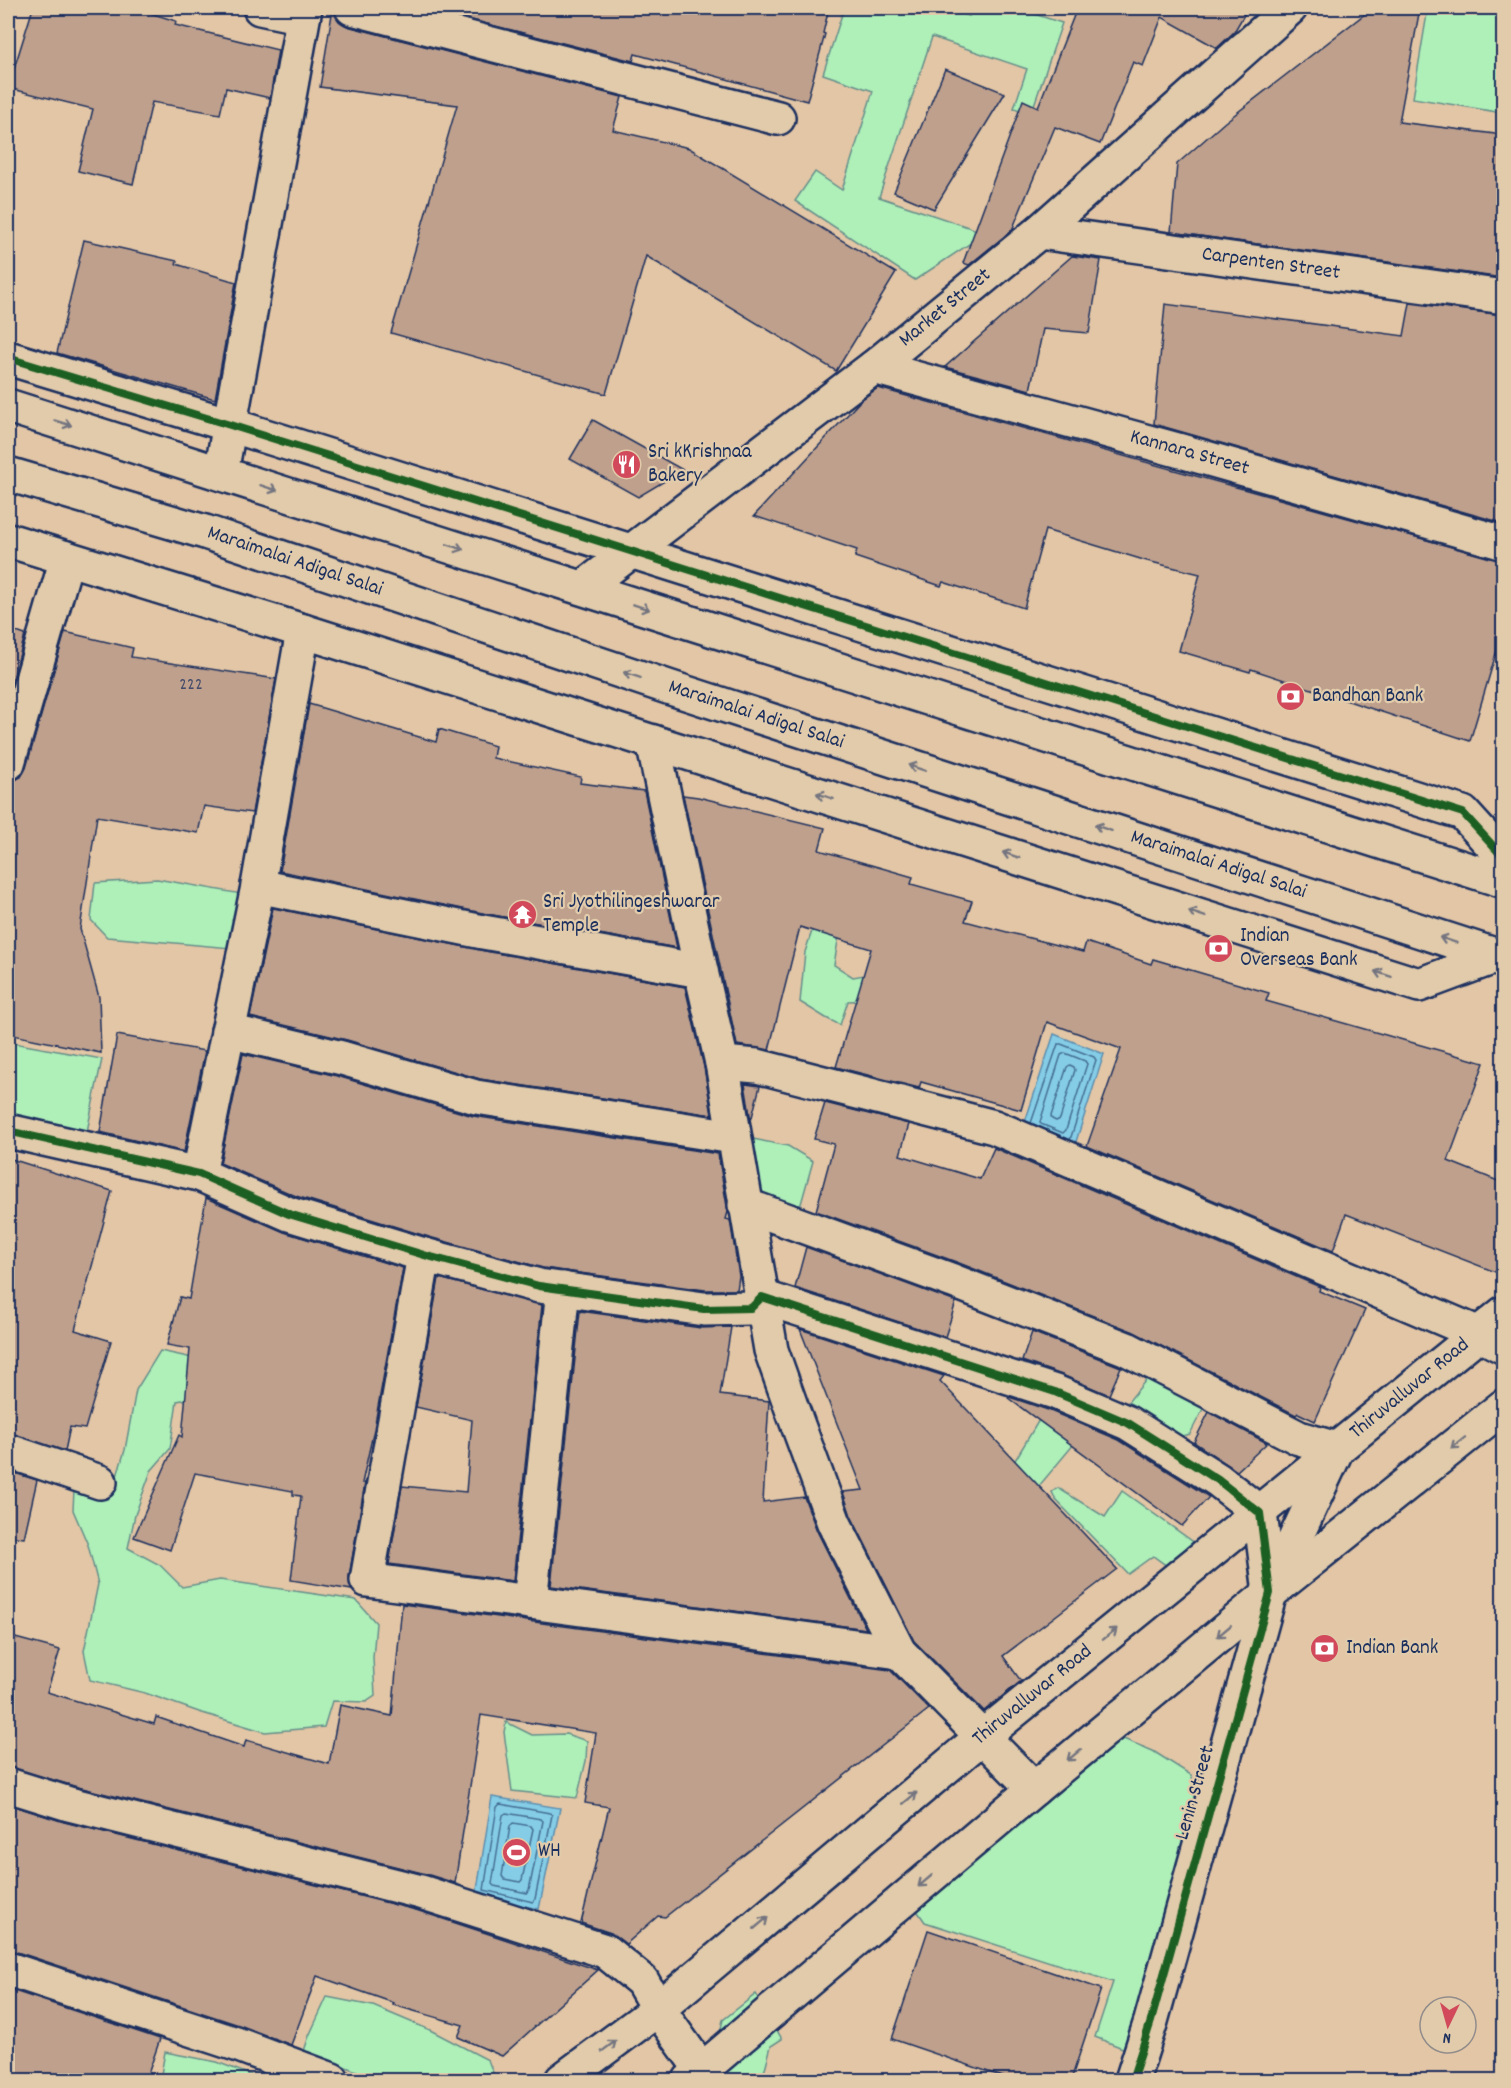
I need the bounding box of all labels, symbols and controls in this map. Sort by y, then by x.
street label: Carpenten Street [1200,240,1342,289]
street label: Market Street [893,261,998,355]
one-way arrow [53,418,72,429]
street label: Kannara Street [1126,423,1253,485]
place label: Sri kKrishnaa Bakery [648,438,753,492]
restaurant icon: Sri kKrishnaa Bakery [611,449,643,481]
one-way arrow [259,484,278,495]
street label: Maraimalai Adigal Salai [203,519,387,605]
one-way arrow [445,543,464,554]
one-way arrow [631,602,650,613]
one-way arrow [623,668,642,679]
house number: 222 [179,673,203,698]
street label: Maraimalai Adigal Salai [664,673,848,758]
bank icon: Bandhan Bank [1275,681,1307,713]
place label: Bandhan Bank [1312,682,1423,712]
one-way arrow [908,761,927,772]
one-way arrow [816,790,835,801]
one-way arrow [1094,822,1113,833]
street label: Maraimalai Adigal Salai [1126,823,1310,908]
one-way arrow [1002,849,1021,860]
place label: Sri Jyothilingeshwarar Temple [543,888,720,942]
temple icon: Sri Jyothilingeshwarar Temple [506,899,538,931]
one-way arrow [1188,908,1207,919]
place label: Indian Overseas Bank [1240,922,1358,976]
bank icon: Indian Overseas Bank [1203,933,1235,965]
one-way arrow [1439,934,1458,945]
one-way arrow [1374,967,1393,978]
street label: Thiruvalluvar Road [1344,1331,1477,1447]
one-way arrow [1450,1436,1466,1449]
one-way arrow [1217,1624,1232,1638]
one-way arrow [1102,1628,1118,1641]
bank icon: Indian Bank [1309,1633,1341,1665]
place label: Indian Bank [1346,1634,1438,1664]
street label: Thiruvalluvar Road [966,1638,1099,1754]
street label: Lenin Street [1168,1742,1224,1844]
one-way arrow [1066,1749,1082,1762]
one-way arrow [902,1791,917,1805]
sports icon: WH [501,1836,533,1868]
place label: WH [538,1837,561,1867]
one-way arrow [917,1874,933,1887]
one-way arrow [753,1917,769,1930]
north arrow [1418,1995,1478,2055]
text: N [1442,2026,1452,2049]
one-way arrow [601,2039,617,2052]

